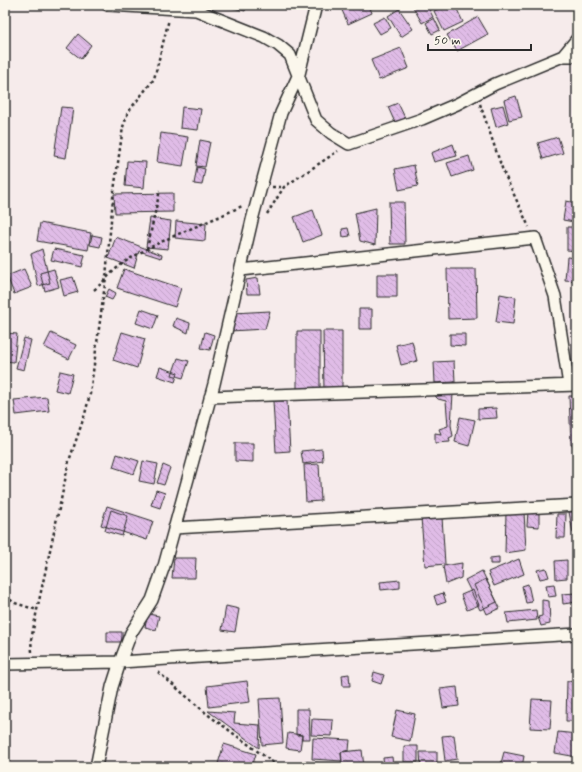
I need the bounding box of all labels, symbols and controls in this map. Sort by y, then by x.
scale bar [428,26,531,52]
text: 50 m [434,33,461,49]

